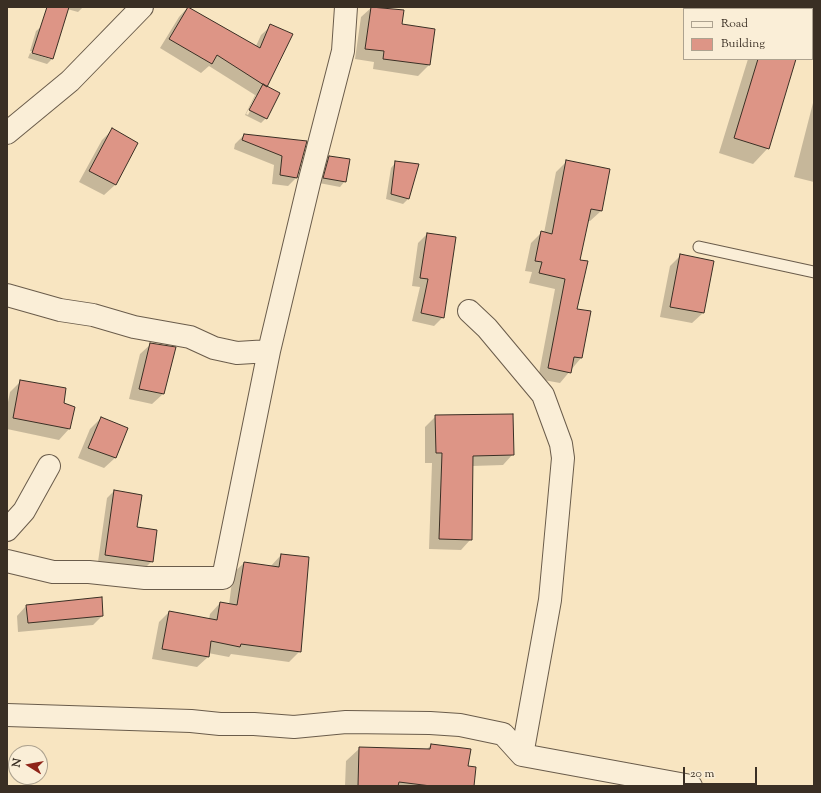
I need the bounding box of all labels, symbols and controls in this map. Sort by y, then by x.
legend [683,8,813,60]
text: Road [721,15,748,33]
text: Building [721,35,765,53]
north arrow [8,745,48,785]
text: N [9,757,26,769]
scale bar [685,759,759,785]
text: 20 m [690,765,714,783]

